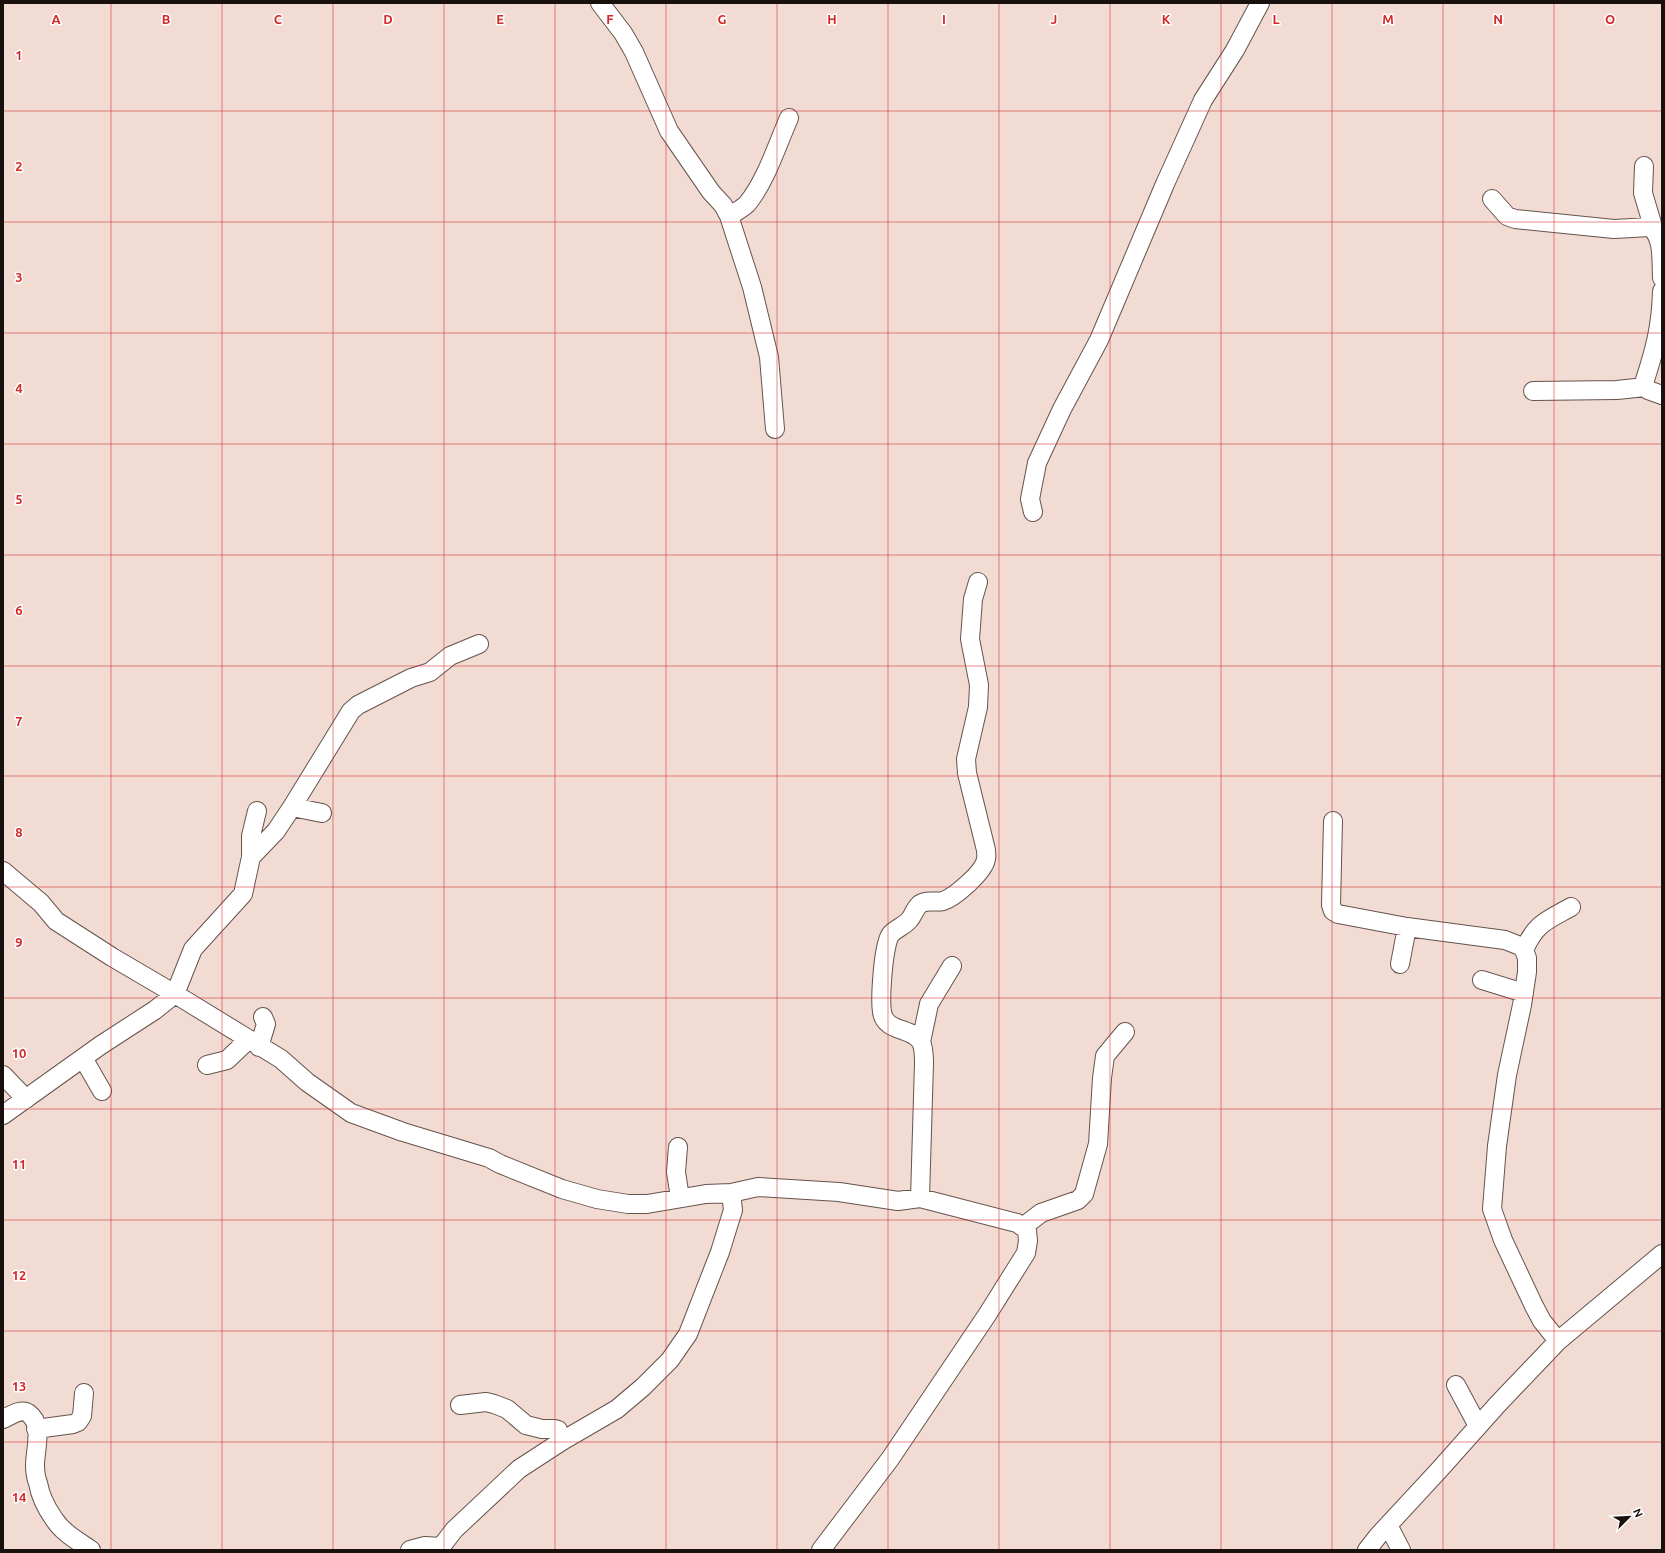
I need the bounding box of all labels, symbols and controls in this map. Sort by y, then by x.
text: A [51,12,61,26]
text: B [162,12,171,26]
text: C [274,12,283,26]
text: D [383,12,393,26]
text: E [496,12,504,26]
text: F [606,12,614,26]
text: G [718,12,727,26]
text: H [827,12,837,26]
text: I [942,12,946,26]
text: J [1051,12,1057,26]
text: K [1162,12,1171,26]
text: L [1272,12,1280,26]
text: M [1382,12,1394,26]
text: N [1493,12,1503,26]
text: O [1605,12,1615,26]
text: 1 [15,48,23,62]
text: 2 [15,159,23,173]
text: 3 [15,270,23,284]
text: 4 [15,381,23,395]
text: 5 [15,492,23,506]
text: 6 [15,603,23,617]
text: 7 [15,714,23,728]
text: 8 [15,825,23,839]
text: 9 [15,935,23,949]
text: 10 [12,1046,26,1060]
text: 11 [12,1157,26,1171]
text: 12 [12,1268,26,1282]
text: 13 [12,1379,26,1393]
text: 14 [12,1490,26,1504]
north arrow [1609,1497,1649,1537]
text: N [1631,1507,1645,1519]

